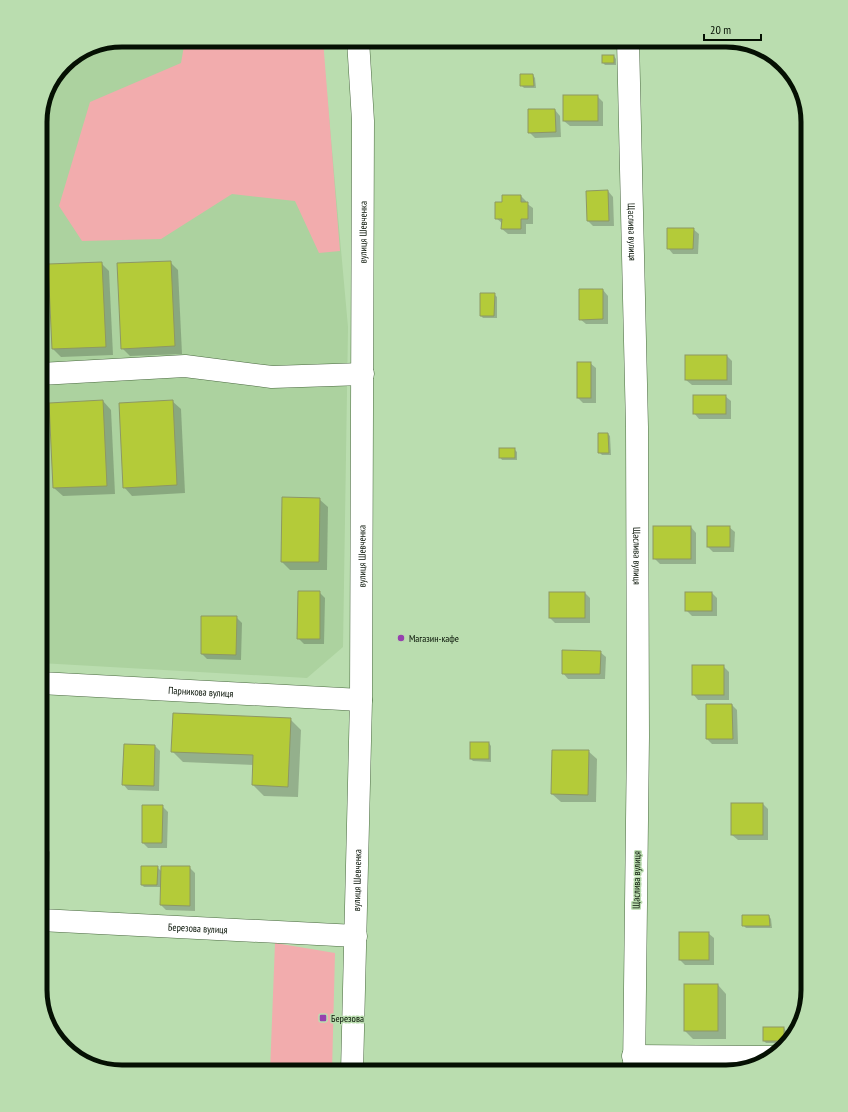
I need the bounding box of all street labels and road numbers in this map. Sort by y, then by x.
street label: вулиця Шевченка [357,201,370,263]
street label: Щаслива вулиця [625,203,639,261]
street label: вулиця Шевченка [355,525,369,587]
street label: Щаслива вулиця [630,527,644,585]
street label: Парникова вулиця [168,684,234,700]
street label: вулиця Шевченка [350,849,364,911]
street label: Щаслива вулиця [629,851,644,909]
street label: Березова вулиця [168,920,228,936]

